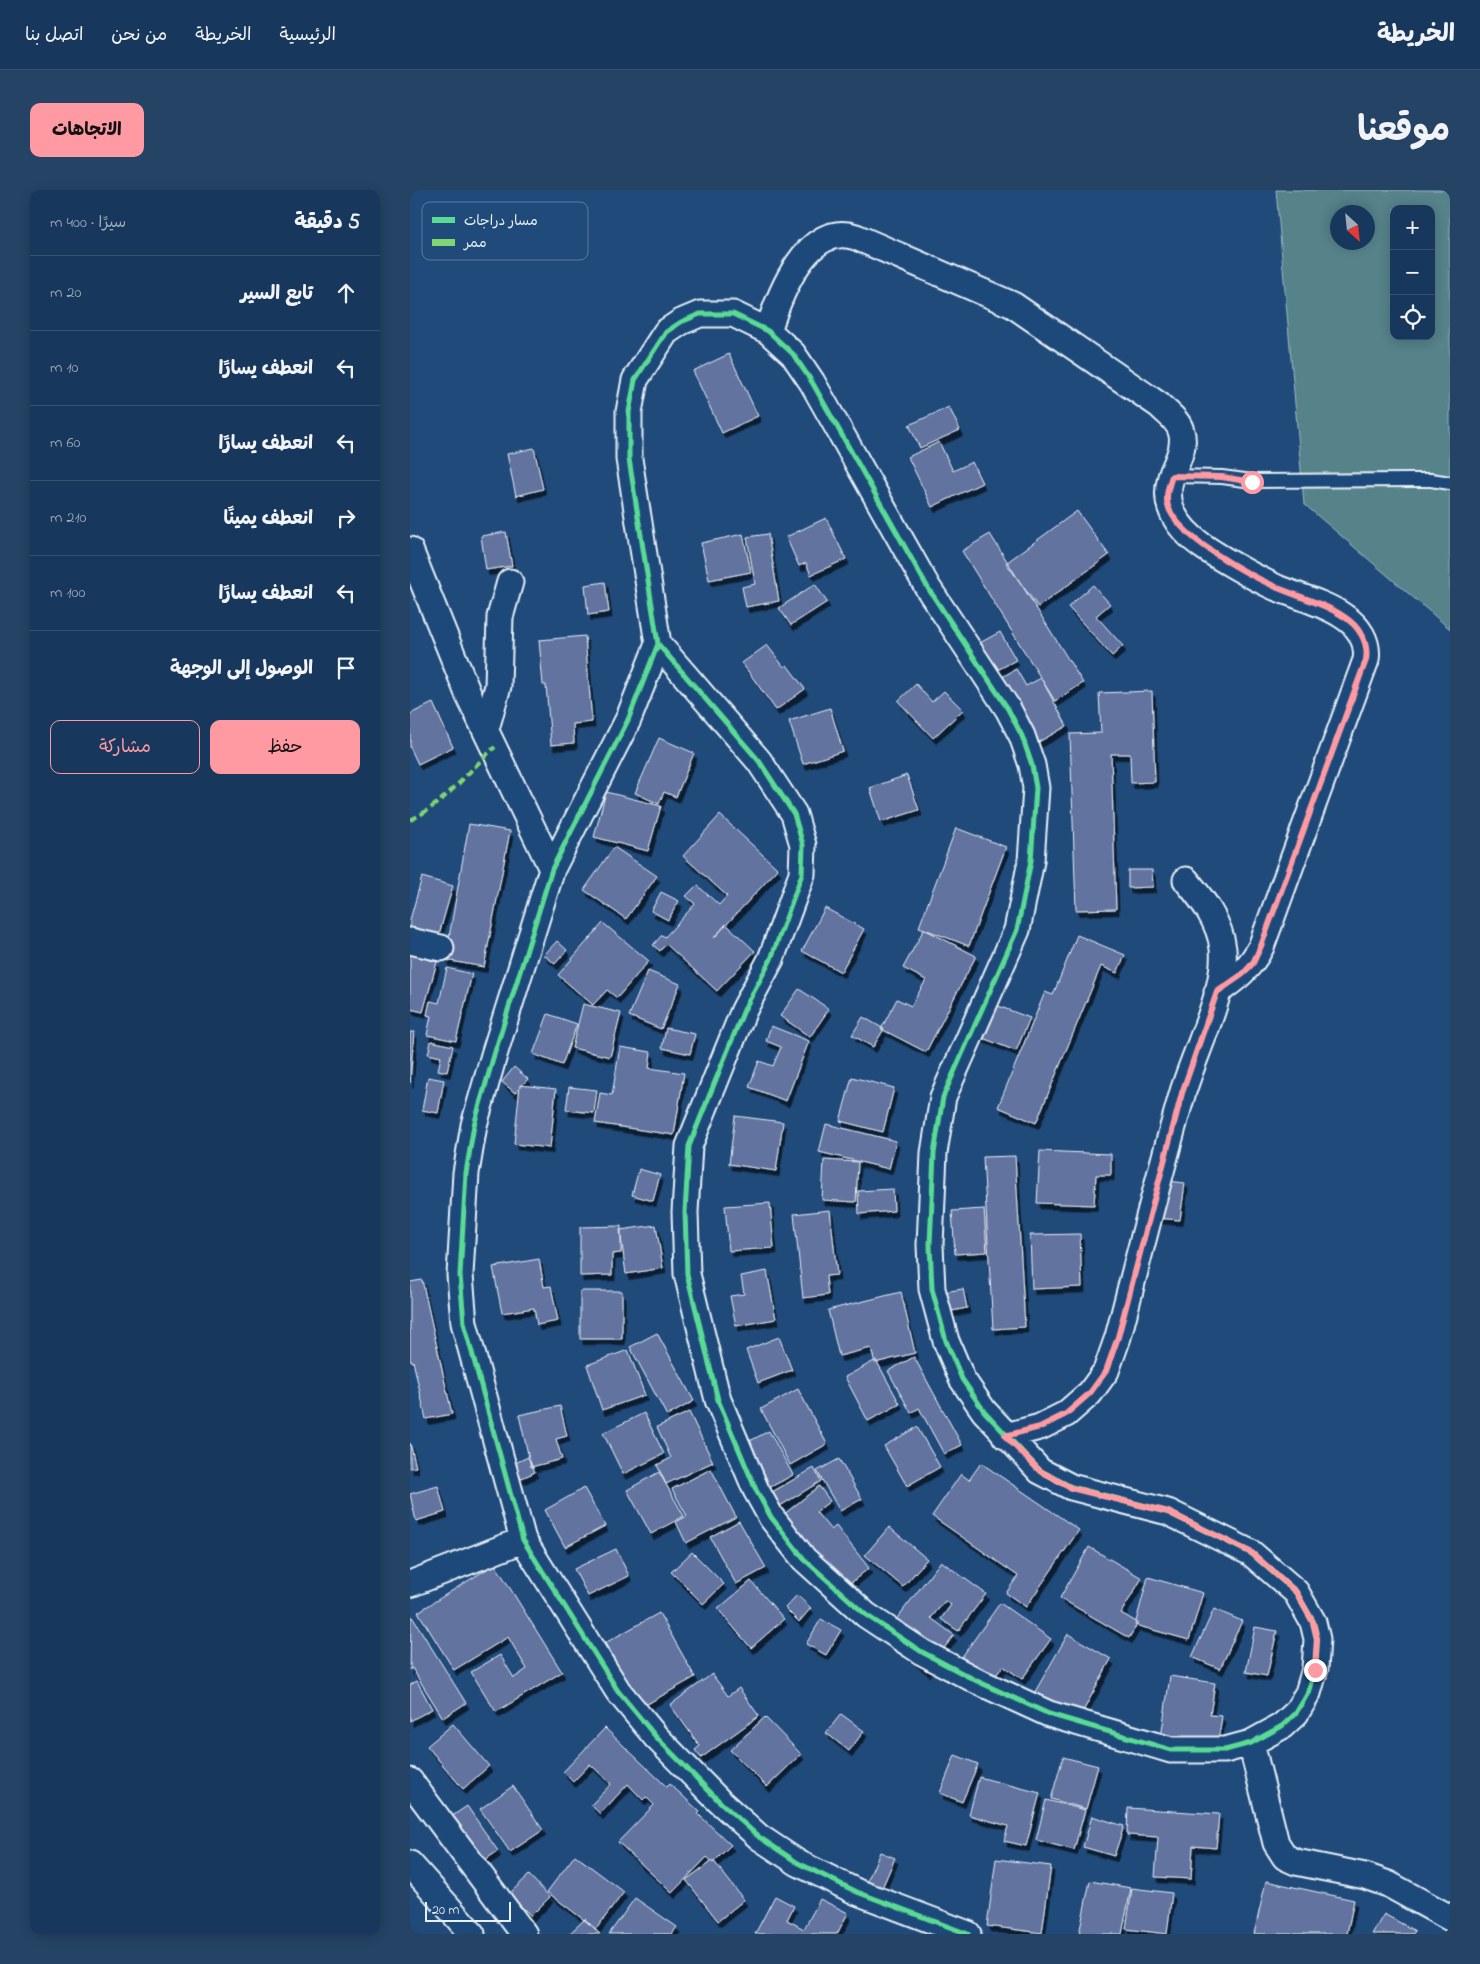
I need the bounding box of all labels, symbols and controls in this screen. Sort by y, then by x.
text: الخريطة [1377,18,1455,53]
text: اتصل بنا [25,23,83,49]
text: من نحن [111,23,167,49]
text: الخريطة [195,23,251,49]
text: الرئيسية [279,23,336,49]
button: الاتجاهات [30,103,144,157]
text: موقعنا [1357,106,1450,157]
legend [422,202,588,260]
north arrow [1330,205,1375,250]
map controls [1390,205,1435,340]
button: + [1390,205,1435,250]
text: 5 دقيقة [294,208,360,238]
text: سيرًا · 400 m [50,211,126,235]
text: مسار دراجات [464,211,538,232]
text: ممر [463,233,487,254]
button: − [1390,250,1435,295]
icon: ahead [332,279,360,307]
text: 20 m [50,281,81,305]
text: تابع السير [241,281,313,308]
button: locate [1390,295,1435,340]
icon: left [332,354,360,382]
text: 10 m [50,356,78,380]
text: انعطف يسارًا [218,356,313,383]
icon: left [332,429,360,457]
text: 60 m [50,431,80,455]
text: انعطف يسارًا [218,431,313,458]
route start [1241,471,1264,494]
icon: right [332,504,360,532]
text: 210 m [50,506,86,530]
text: انعطف يمينًا [223,506,313,533]
icon: left [332,579,360,607]
text: 100 m [50,581,85,605]
text: انعطف يسارًا [218,581,313,608]
icon: arrive [332,654,360,682]
text: الوصول إلى الوجهة [170,656,313,683]
button: مشاركة [50,720,200,774]
button: حفظ [210,720,360,774]
route end [1304,1659,1327,1682]
scale bar [425,1899,511,1922]
text: 20 m [432,1900,459,1921]

